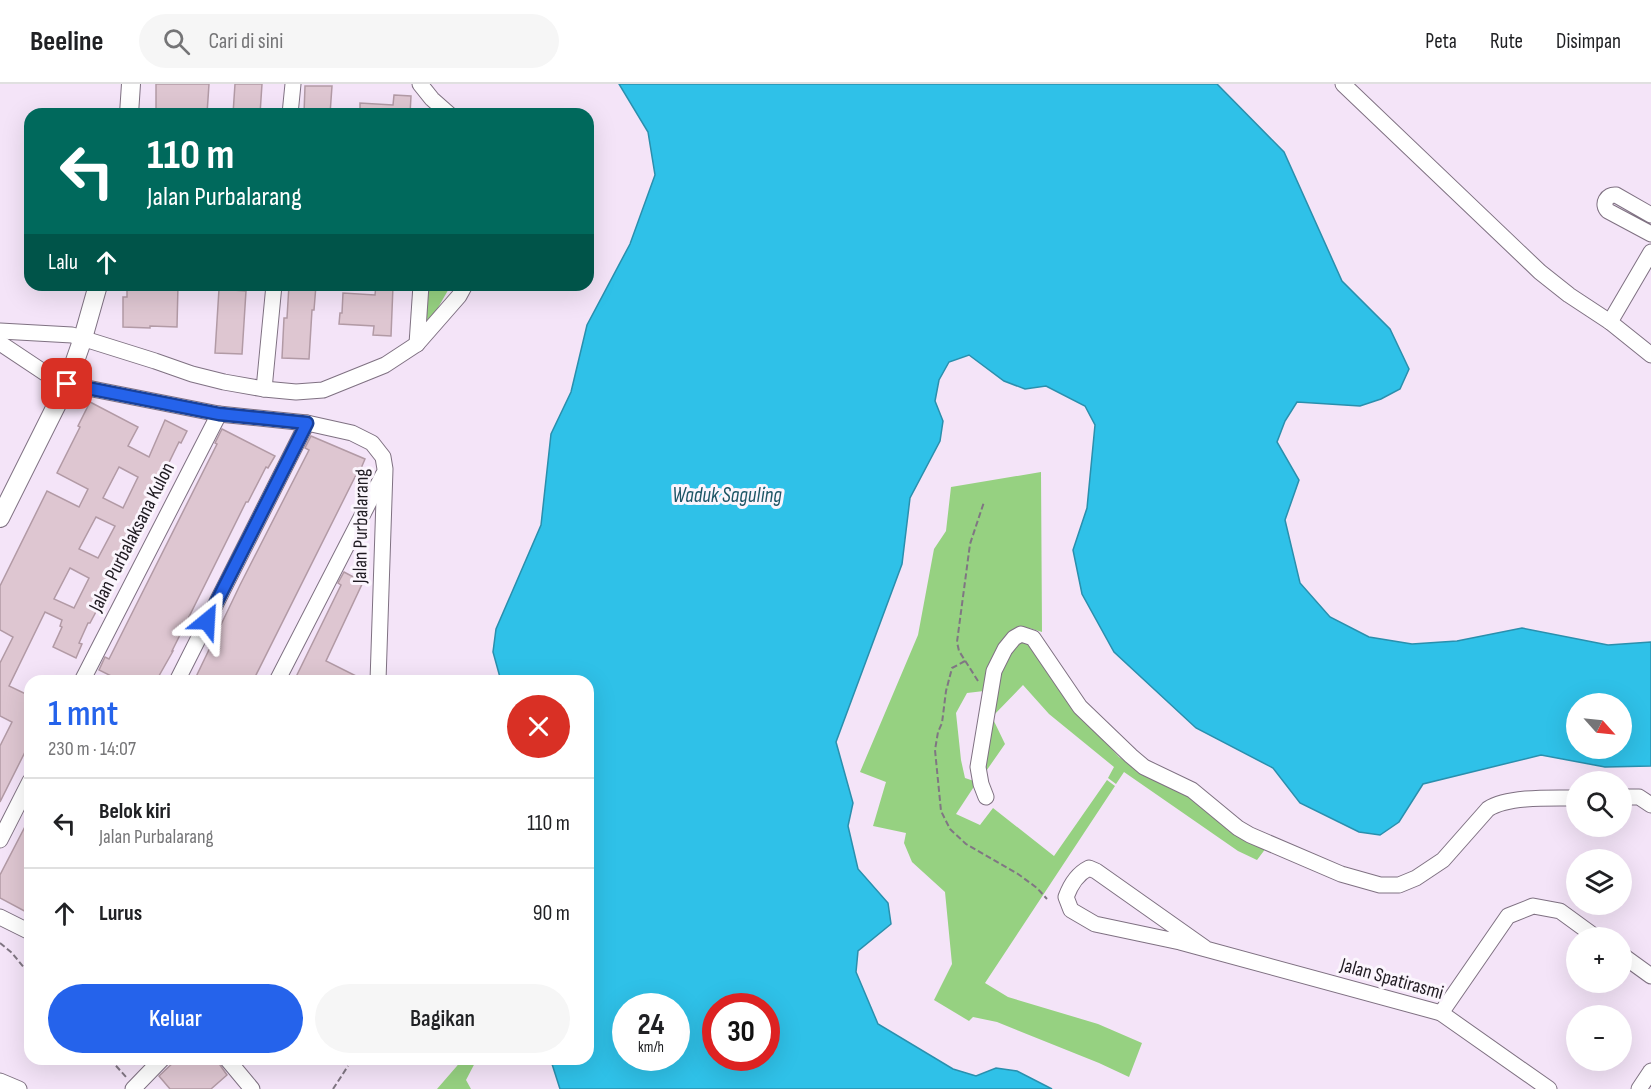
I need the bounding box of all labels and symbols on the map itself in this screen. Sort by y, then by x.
pin [41,358,92,409]
street label: Jalan Purbalaksana Kulon [84,458,180,617]
street label: Jalan Purbalarang [348,469,374,584]
water label: Waduk Saguling [672,483,782,508]
position arrow [175,589,239,653]
north arrow [1566,693,1632,759]
street label: Jalan Spatirasmi [1337,953,1446,1005]
speed limit sign: 30 [702,993,780,1071]

